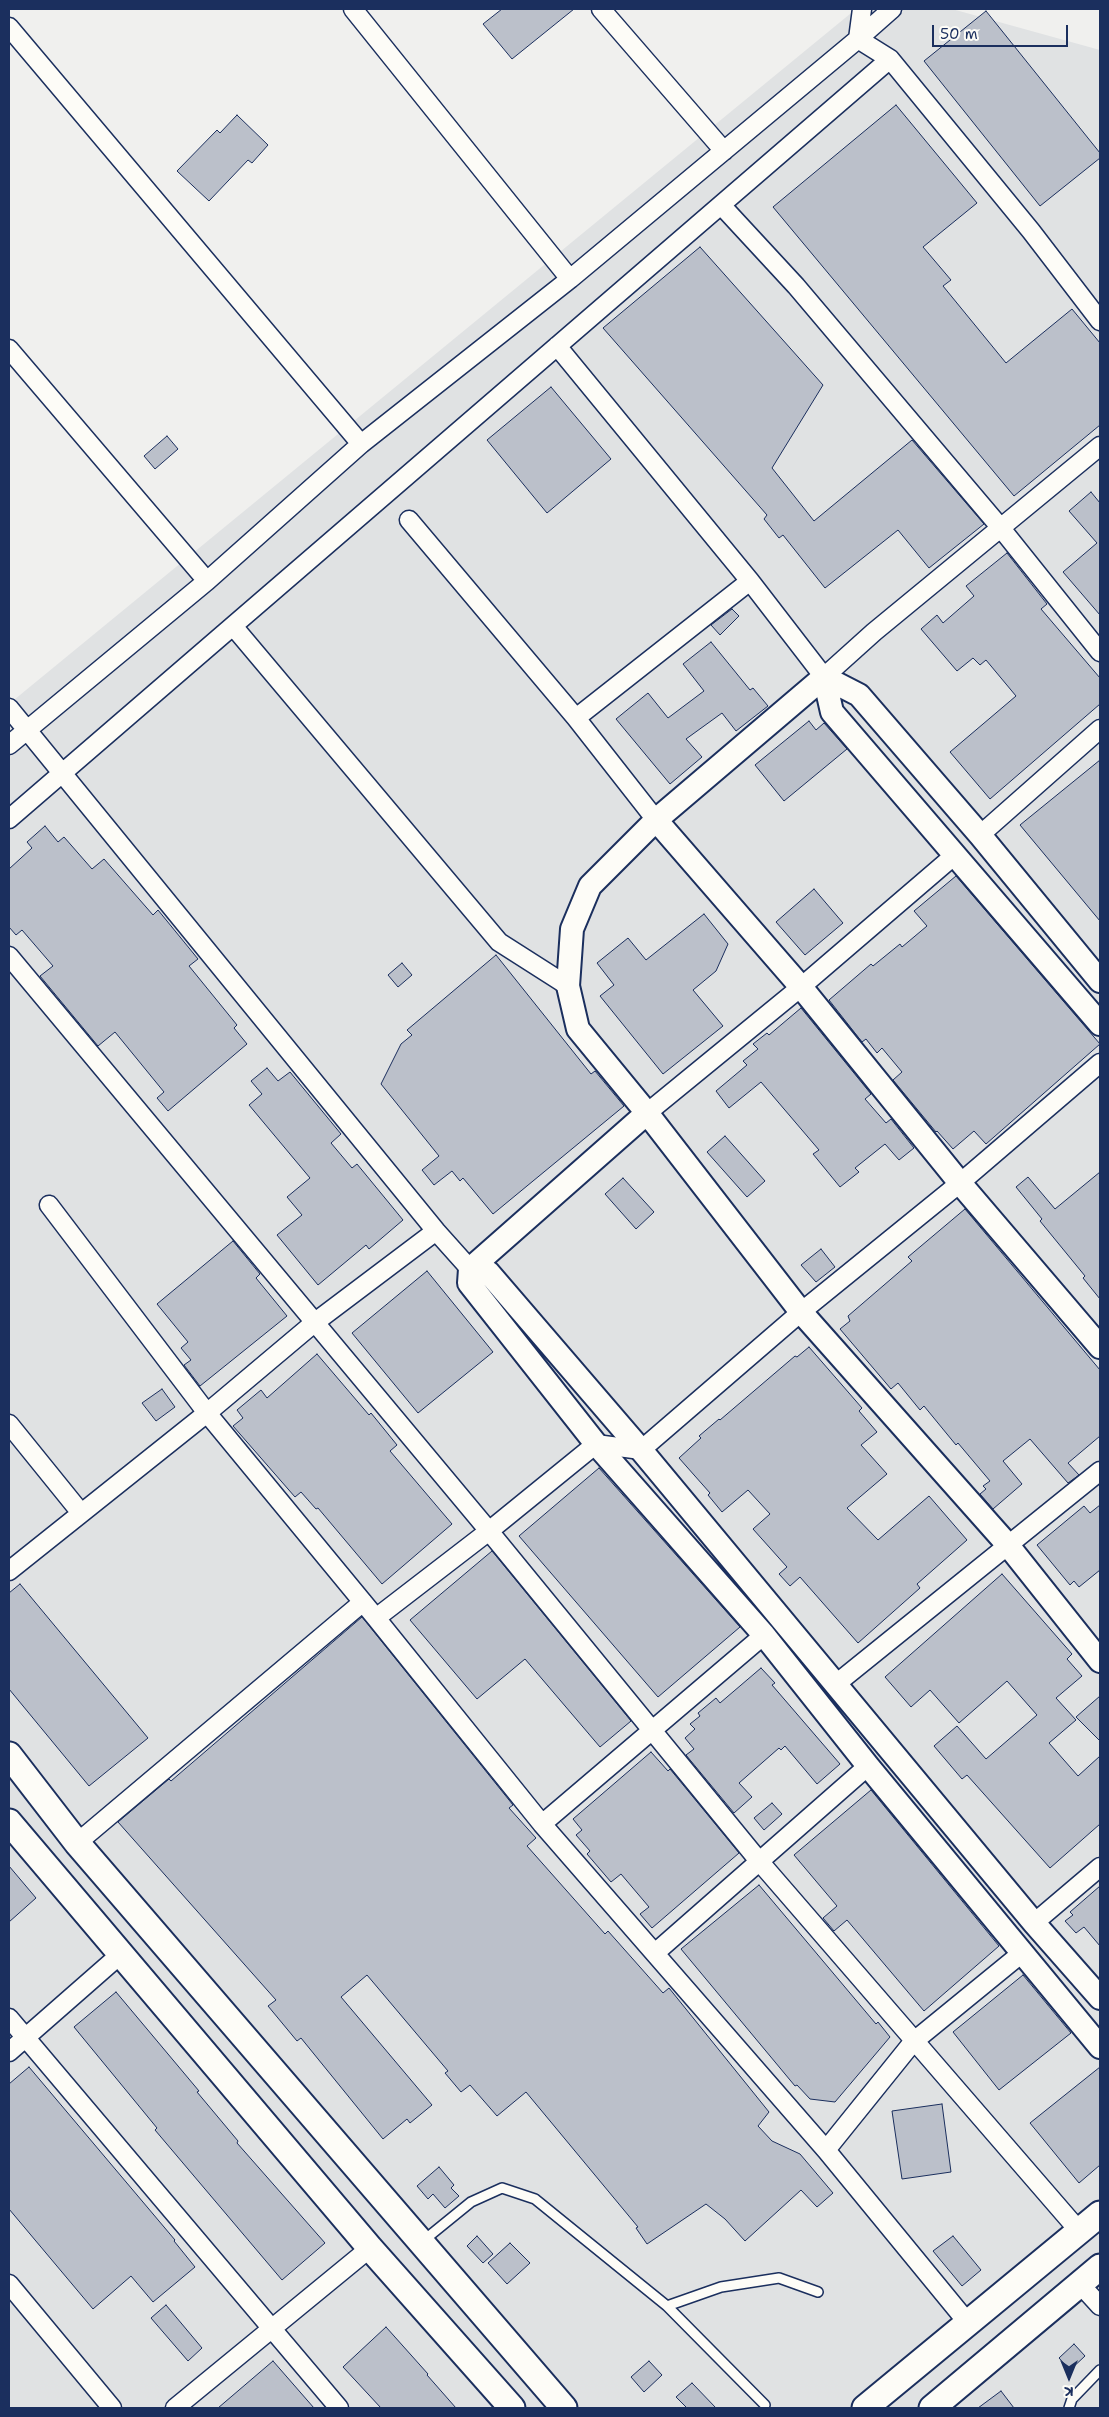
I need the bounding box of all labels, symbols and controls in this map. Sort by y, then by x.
scale bar [934,15,1070,47]
text: 50 m [940,24,978,44]
north arrow [1044,2352,1094,2402]
text: K [1064,2383,1074,2401]

